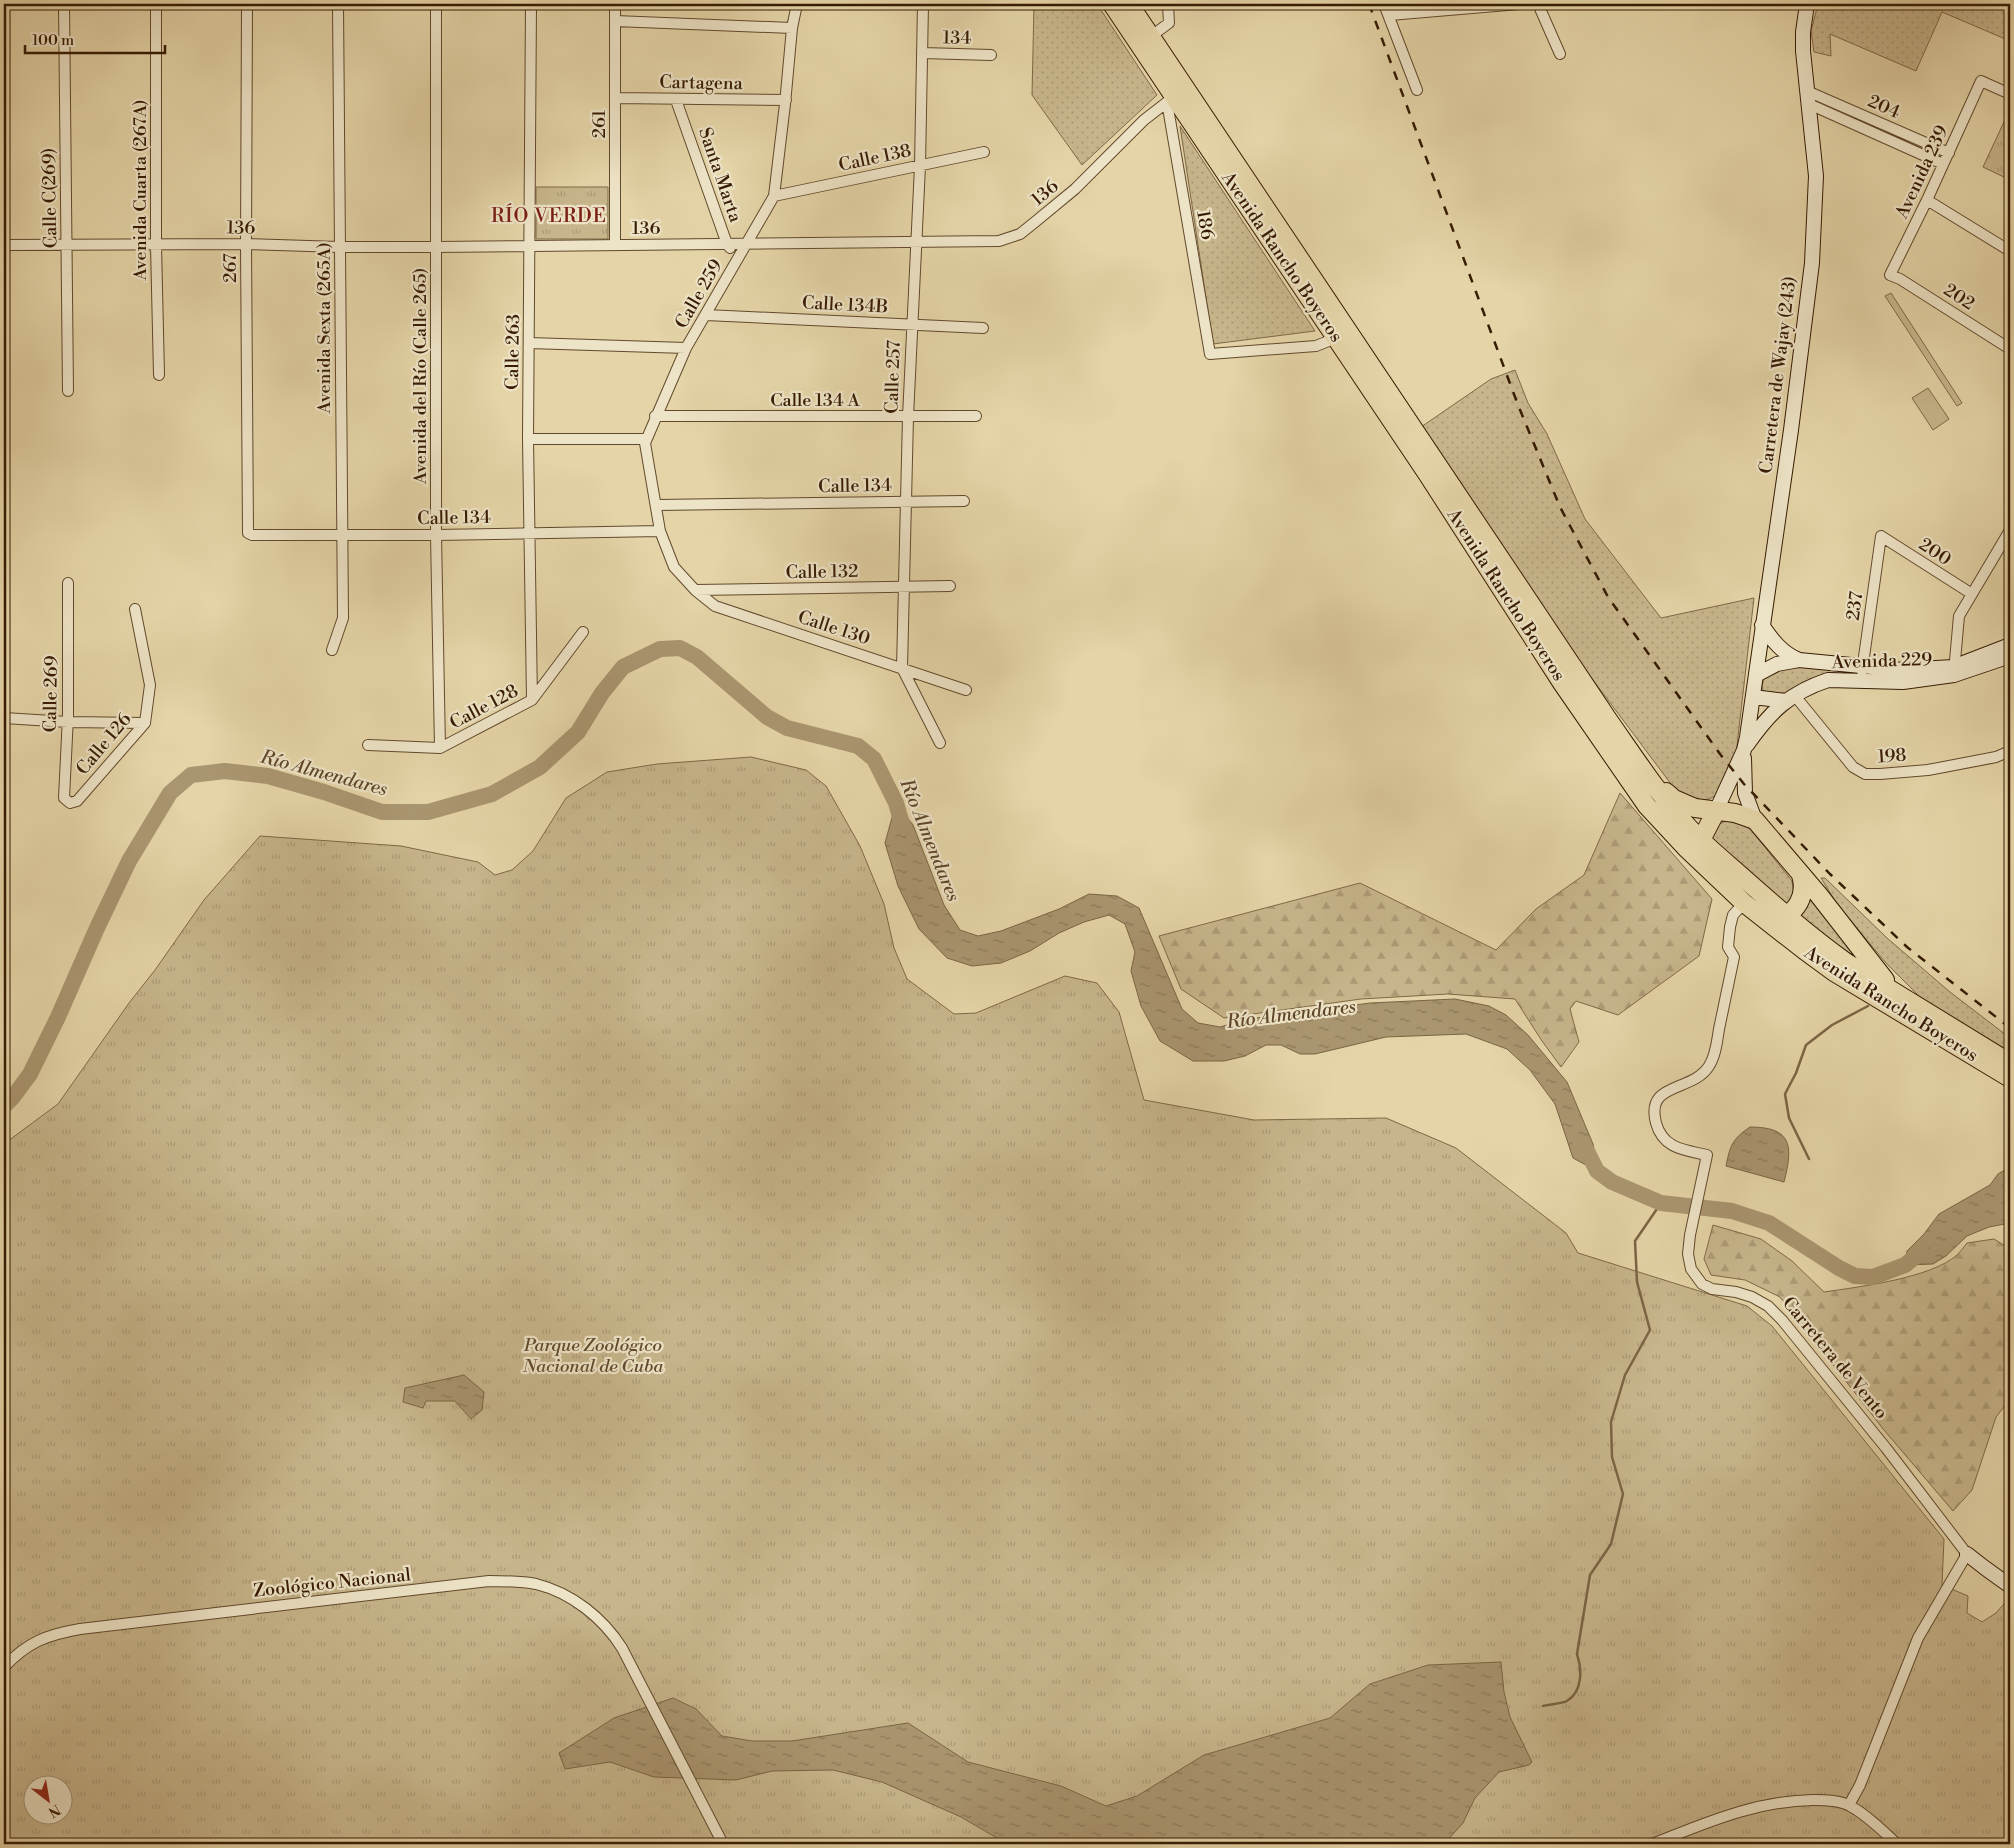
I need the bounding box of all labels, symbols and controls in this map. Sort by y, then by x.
scale bar [25,22,165,54]
street label: 134 [942,26,972,50]
text: 100 m [32,31,74,50]
street label: Cartagena [659,71,744,95]
street label: 204 [1864,90,1904,124]
street label: Avenida Cuarta (267A) [129,99,152,282]
street label: 261 [588,110,611,138]
street label: Avenida 239 [1890,122,1954,223]
street label: Santa Marta [693,125,747,226]
street label: Calle 138 [837,139,913,177]
street label: Calle C(269) [38,148,62,248]
street label: Avenida Rancho Boyeros [1216,167,1348,347]
street label: 136 [1027,175,1063,211]
district label: RÍO VERDE [491,203,607,228]
street label: 186 [1191,209,1219,242]
street label: 136 [226,216,256,240]
street label: 136 [632,217,660,240]
street label: Avenida Sexta (265A) [313,242,336,415]
street label: 267 [219,253,242,283]
street label: Calle 259 [670,255,728,333]
street label: Avenida del Río (Calle 265) [409,268,432,485]
street label: Carretera de Wajay (243) [1754,275,1802,475]
street label: 202 [1939,279,1979,315]
street label: Calle 134B [801,291,889,319]
street label: Calle 263 [501,314,525,390]
street label: Calle 257 [880,340,906,414]
street label: Calle 134 A [770,389,860,412]
street label: Calle 134 [818,474,892,498]
street label: Avenida Rancho Boyeros [1441,504,1570,686]
street label: Calle 134 [417,506,491,530]
street label: 200 [1914,533,1956,571]
street label: Calle 132 [785,560,859,584]
street label: 237 [1842,590,1868,622]
street label: Calle 130 [795,606,873,650]
street label: Avenida 229 [1830,648,1933,674]
street label: Calle 269 [39,655,63,733]
street label: Calle 128 [446,679,522,735]
street label: Calle 126 [71,708,137,780]
water label: Río Almendares [257,744,390,801]
street label: 198 [1877,744,1907,768]
water label: Río Almendares [894,774,965,905]
street label: Avenida Rancho Boyeros [1799,941,1982,1067]
water label: Río Almendares [1224,994,1357,1034]
street label: Carretera de Vento [1777,1292,1893,1424]
park label: Parque Zoológico Nacional de Cuba [522,1334,664,1378]
street label: Zoológico Nacional [252,1563,412,1603]
north arrow [22,1776,72,1826]
text: N [45,1800,64,1821]

